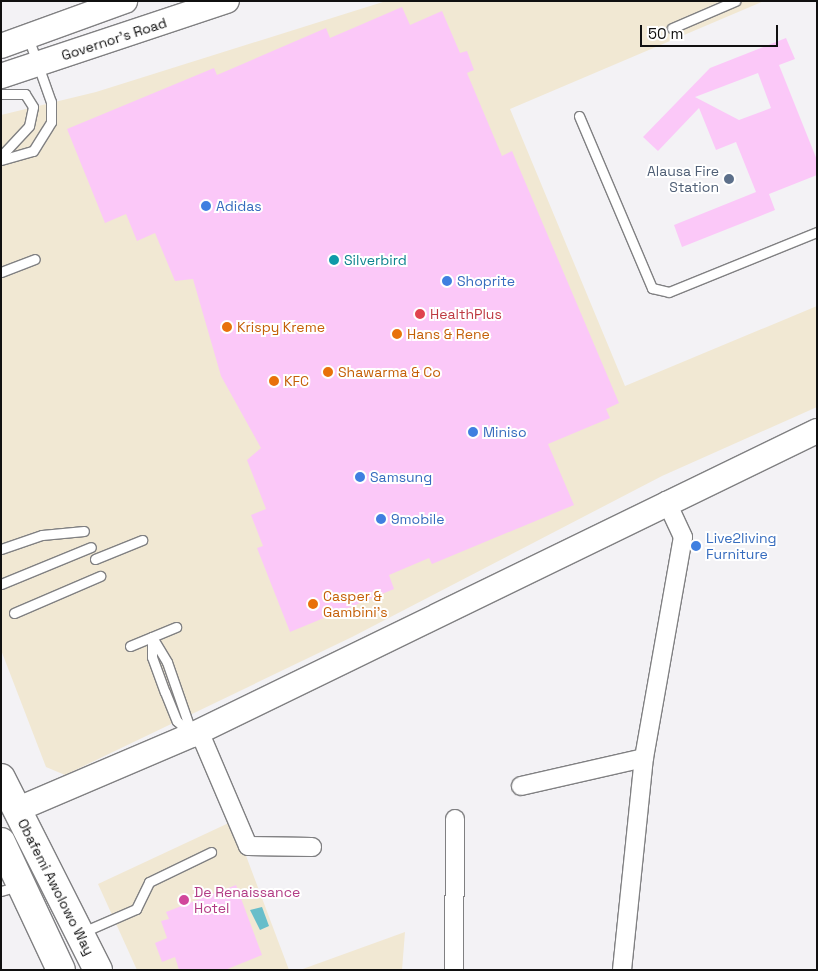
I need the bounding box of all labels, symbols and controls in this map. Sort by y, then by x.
street label: Governor's Road [59,14,169,64]
scale bar [643,15,780,47]
text: 50 m [648,24,683,43]
place label: Alausa Fire Station [647,163,719,196]
marker: Alausa Fire Station [723,173,735,185]
place label: Adidas [216,198,262,214]
marker: Adidas [200,200,212,212]
place label: Silverbird [344,252,407,268]
marker: Silverbird [328,254,340,266]
place label: Shoprite [457,273,515,289]
marker: Shoprite [441,275,453,287]
place label: HealthPlus [430,306,502,322]
marker: HealthPlus [414,308,426,320]
place label: Krispy Kreme [237,319,325,335]
marker: Krispy Kreme [221,321,233,333]
place label: Hans & Rene [407,326,490,342]
marker: Hans & Rene [391,328,403,340]
place label: Shawarma & Co [338,364,441,380]
marker: Shawarma & Co [322,366,334,378]
place label: KFC [284,373,309,389]
marker: KFC [268,375,280,387]
place label: Miniso [483,424,527,440]
marker: Miniso [467,426,479,438]
place label: Samsung [370,469,432,485]
marker: Samsung [354,471,366,483]
place label: 9mobile [391,511,444,527]
marker: 9mobile [375,513,387,525]
place label: Live2living Furniture [706,530,776,562]
marker: Live2living Furniture [690,540,702,552]
place label: Casper & Gambini's [323,588,388,620]
marker: Casper & Gambini's [307,598,319,610]
street label: Obafemi Awolowo Way [14,816,98,958]
place label: De Renaissance Hotel [194,884,300,916]
marker: De Renaissance Hotel [178,894,190,906]

